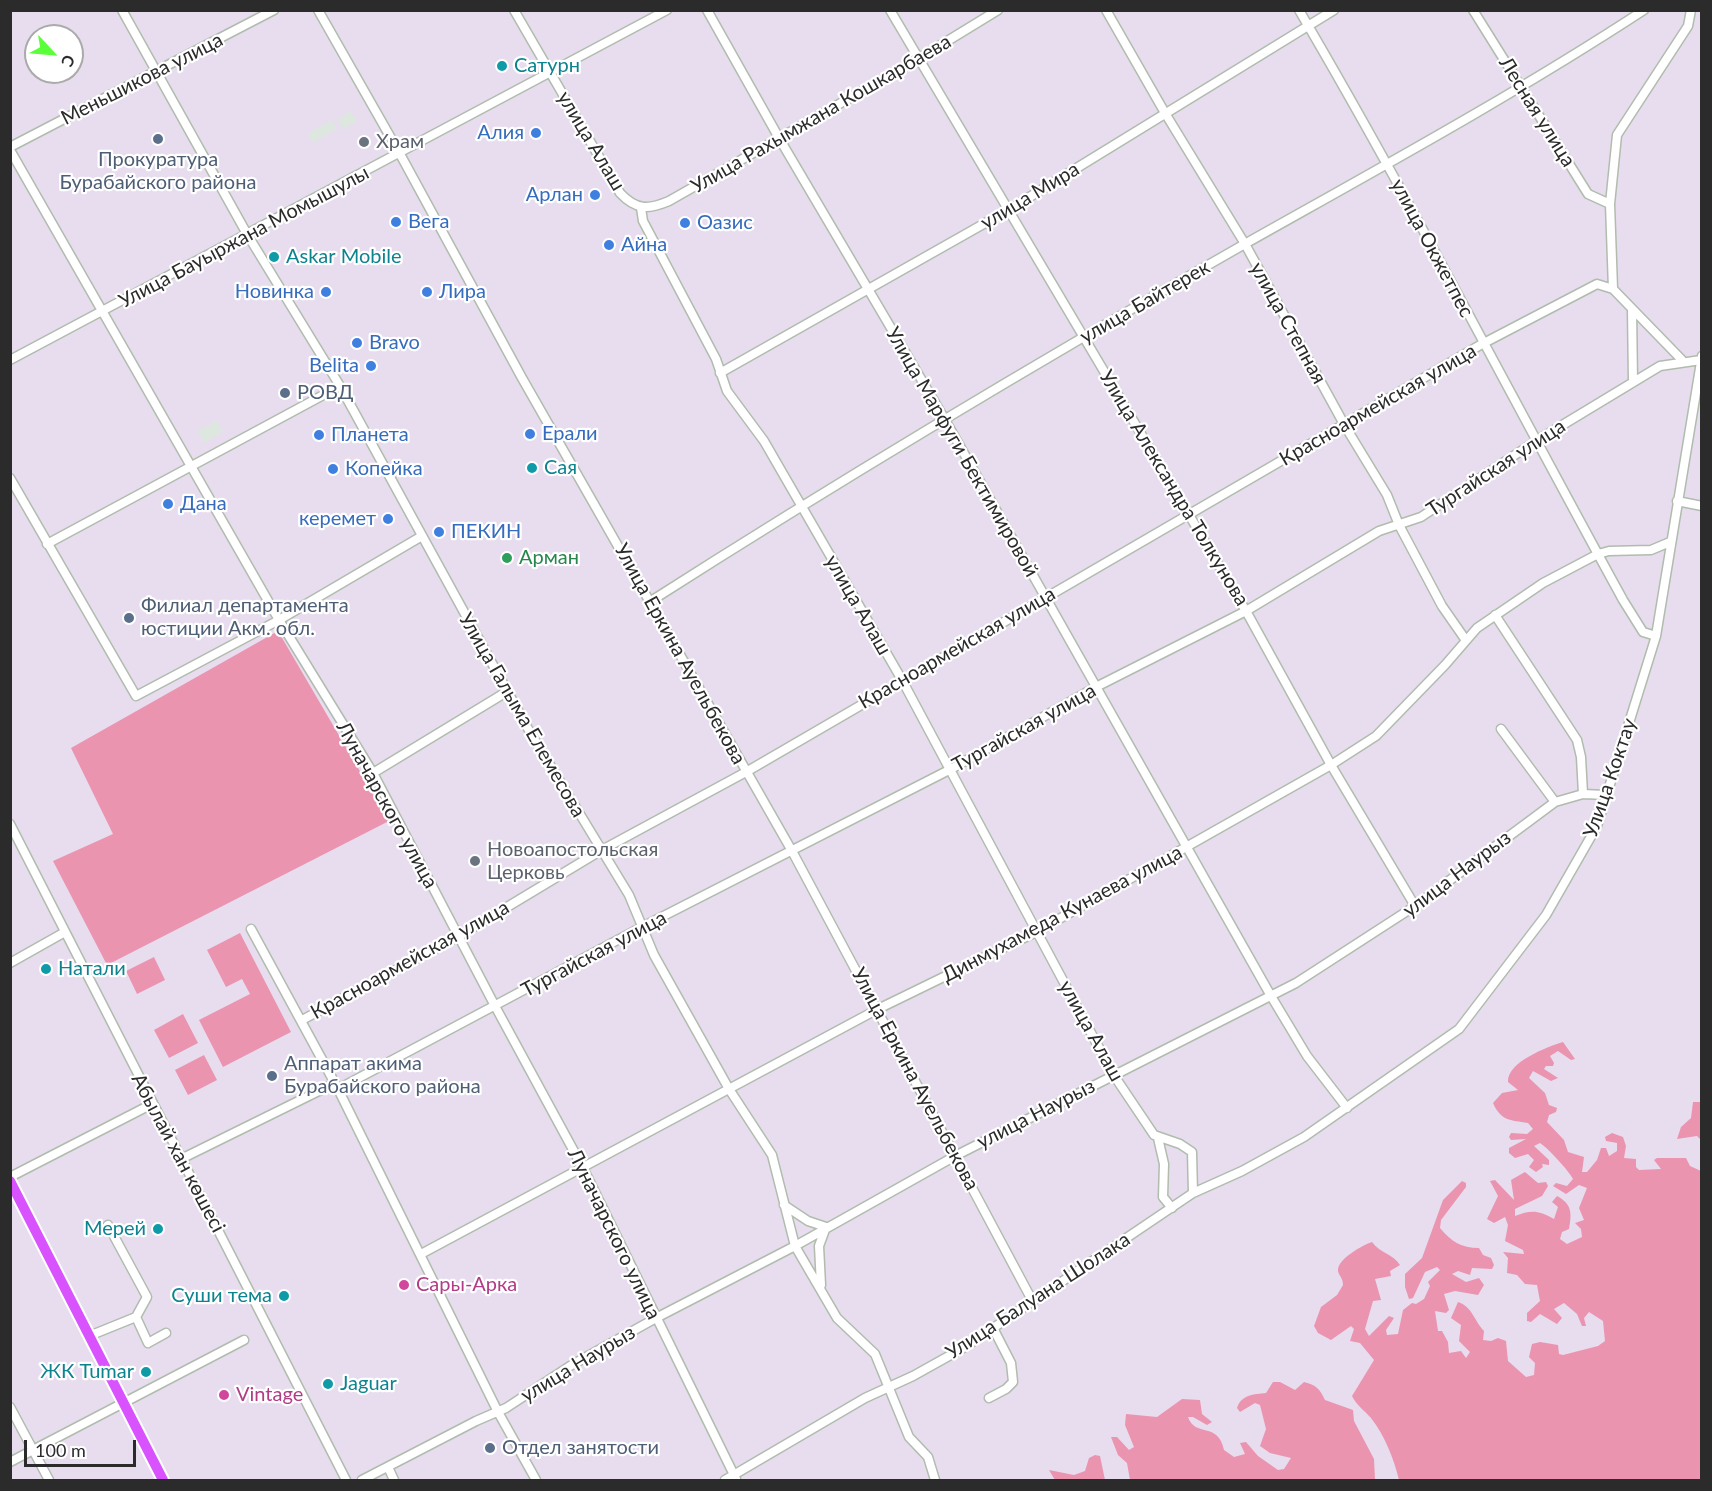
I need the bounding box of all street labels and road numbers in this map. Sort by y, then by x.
street label: Меньшикова улица [57,28,227,130]
street label: Улица Рахымжана Кошкарбаева [687,30,955,198]
street label: Лесная улица [1494,53,1580,171]
street label: улица Алаш [552,87,630,195]
street label: улица Мира [976,157,1084,235]
street label: Улица Бауыржана Момышулы [115,161,373,313]
street label: улица Окжетпес [1385,175,1479,321]
street label: улица Байтерек [1076,255,1214,349]
street label: улица Степная [1245,258,1331,388]
street label: Улица Марфуги Бектимировой [881,323,1043,581]
street label: Красноармейская улица [1275,339,1481,471]
street label: Улица Александра Толкунова [1094,366,1254,610]
street label: Тургайская улица [1422,414,1570,522]
street label: Улица Еркина Ауельбекова [609,539,751,769]
street label: улица Алаш [820,551,896,659]
street label: Красноармейская улица [854,582,1060,714]
street label: Улица Галыма Елемесова [454,608,590,822]
street label: Тургайская улица [948,679,1100,777]
street label: Улица Коктау [1578,715,1642,841]
street label: Луначарского улица [331,717,443,893]
street label: улица Наурыз [1398,825,1516,923]
street label: Динмухамеда Кунаева улица [938,840,1186,988]
street label: Красноармейская улица [307,895,513,1025]
street label: Тургайская улица [517,906,671,1002]
street label: Улица Еркина Ауельбекова [846,964,984,1194]
street label: улица Алаш [1053,976,1129,1086]
street label: Абылай хан көшесі [126,1069,230,1237]
street label: улица Наурыз [973,1074,1099,1154]
street label: Луначарского улица [562,1145,666,1323]
street label: Улица Балуана Шолака [941,1227,1135,1365]
street label: улица Наурыз [516,1320,640,1408]

